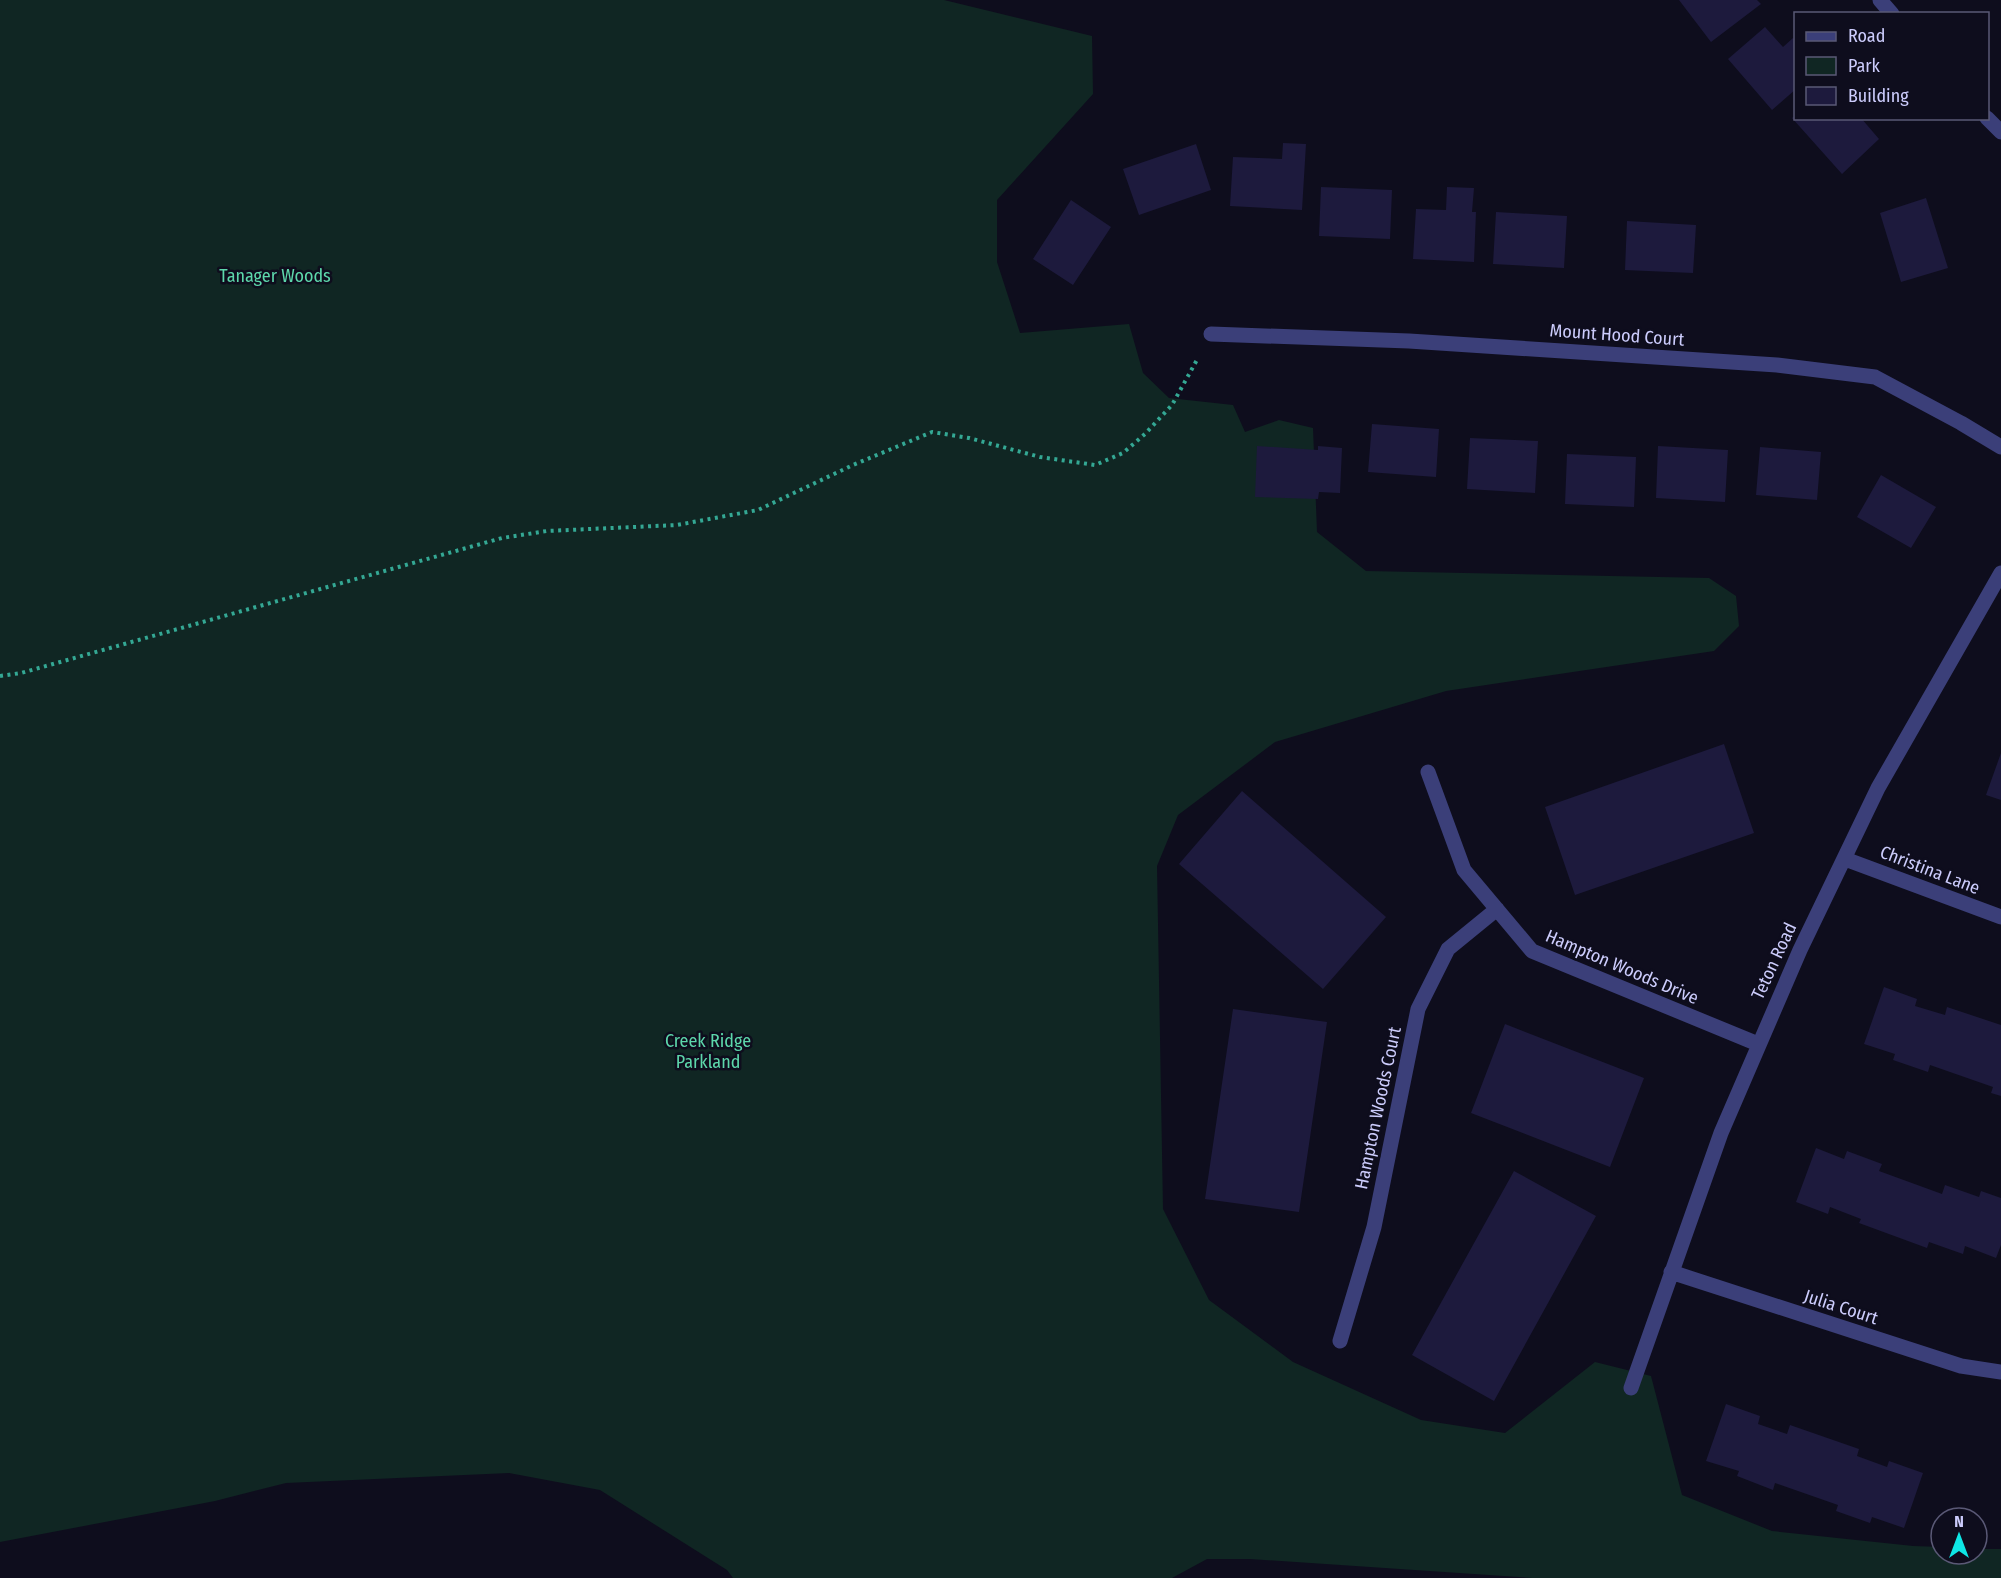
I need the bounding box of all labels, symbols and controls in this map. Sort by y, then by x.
legend [1794,12,1989,120]
text: Road [1848,25,1885,47]
text: Park [1848,55,1881,77]
text: Building [1848,85,1909,107]
park label: Tanager Woods [219,265,331,287]
street label: Mount Hood Court [1549,319,1685,351]
street label: Christina Lane [1877,841,1983,899]
street label: Teton Road [1747,919,1801,1003]
street label: Hampton Woods Drive [1542,925,1702,1009]
street label: Hampton Woods Court [1350,1025,1406,1191]
park label: Creek Ridge Parkland [665,1030,751,1073]
street label: Julia Court [1801,1285,1881,1329]
north arrow [1929,1506,1989,1566]
text: N [1954,1512,1964,1531]

